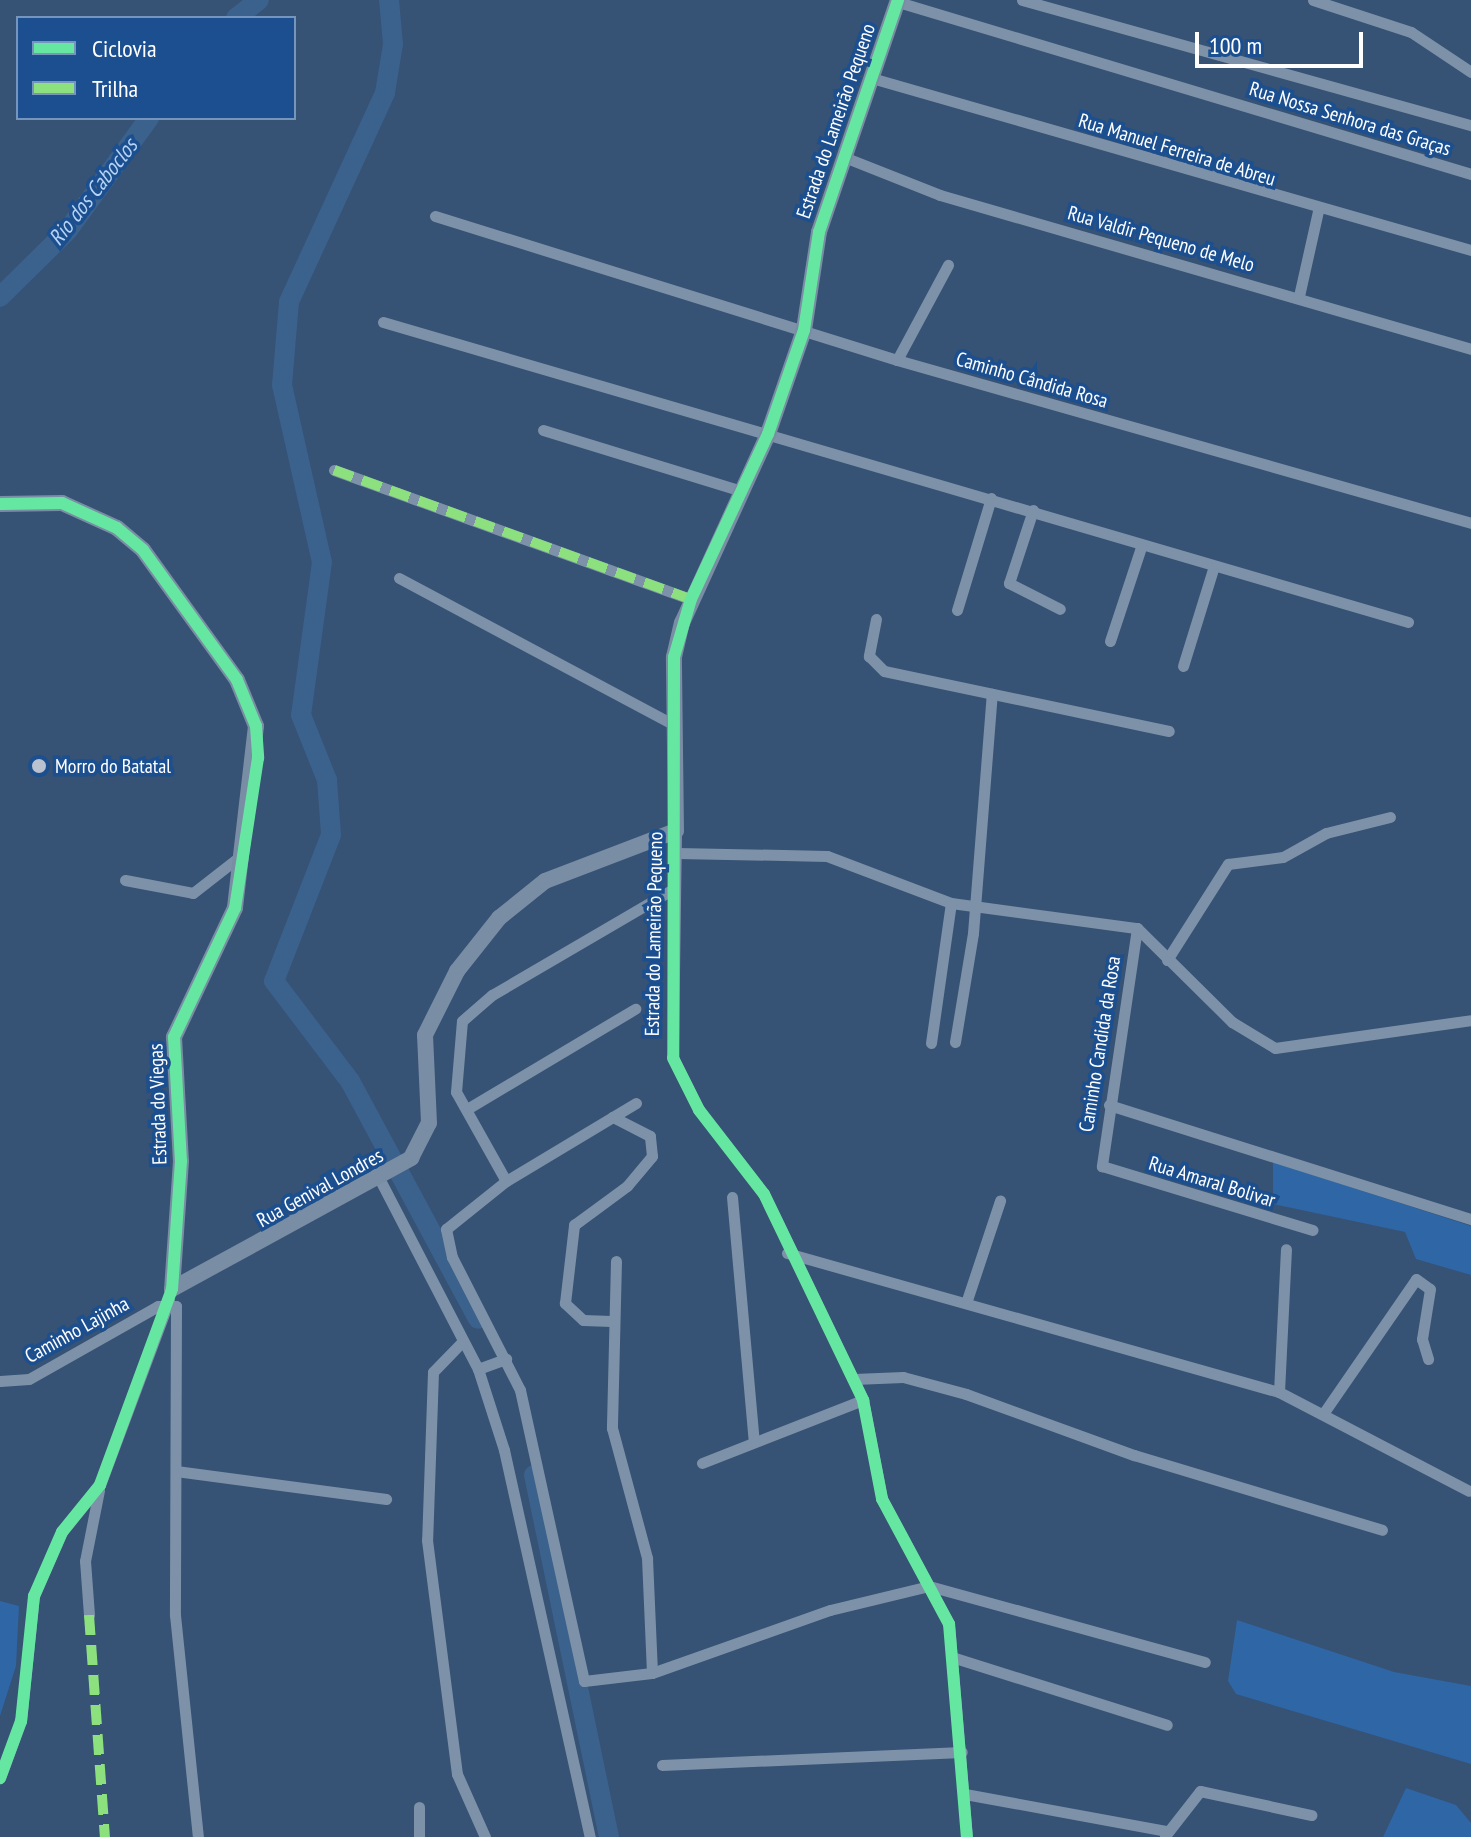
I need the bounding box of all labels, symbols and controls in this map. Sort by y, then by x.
legend [16,16,296,120]
scale bar [1199,16,1367,66]
street label: Estrada do Lameirão Pequeno [791,21,881,221]
text: 100 m [1209,30,1262,61]
text: Ciclovia [92,33,157,64]
text: Trilha [92,73,138,104]
street label: Rua Nossa Senhora das Graças [1246,77,1454,161]
street label: Rua Manuel Ferreira de Abreu [1075,108,1279,192]
water label: Rio dos Caboclos [43,133,143,251]
street label: Rua Valdir Pequeno de Melo [1065,201,1257,277]
street label: Caminho Cândida Rosa [953,347,1111,413]
place label: Morro do Batatal [55,754,171,778]
marker: Morro do Batatal [30,757,48,775]
street label: Estrada do Lameirão Pequeno [640,832,668,1036]
street label: Caminho Candida da Rosa [1074,955,1126,1133]
street label: Estrada do Viegas [144,1043,172,1165]
street label: Rua Genival Londres [253,1143,387,1233]
street label: Rua Amaral Bolivar [1146,1151,1278,1213]
street label: Caminho Lajinha [21,1292,133,1368]

